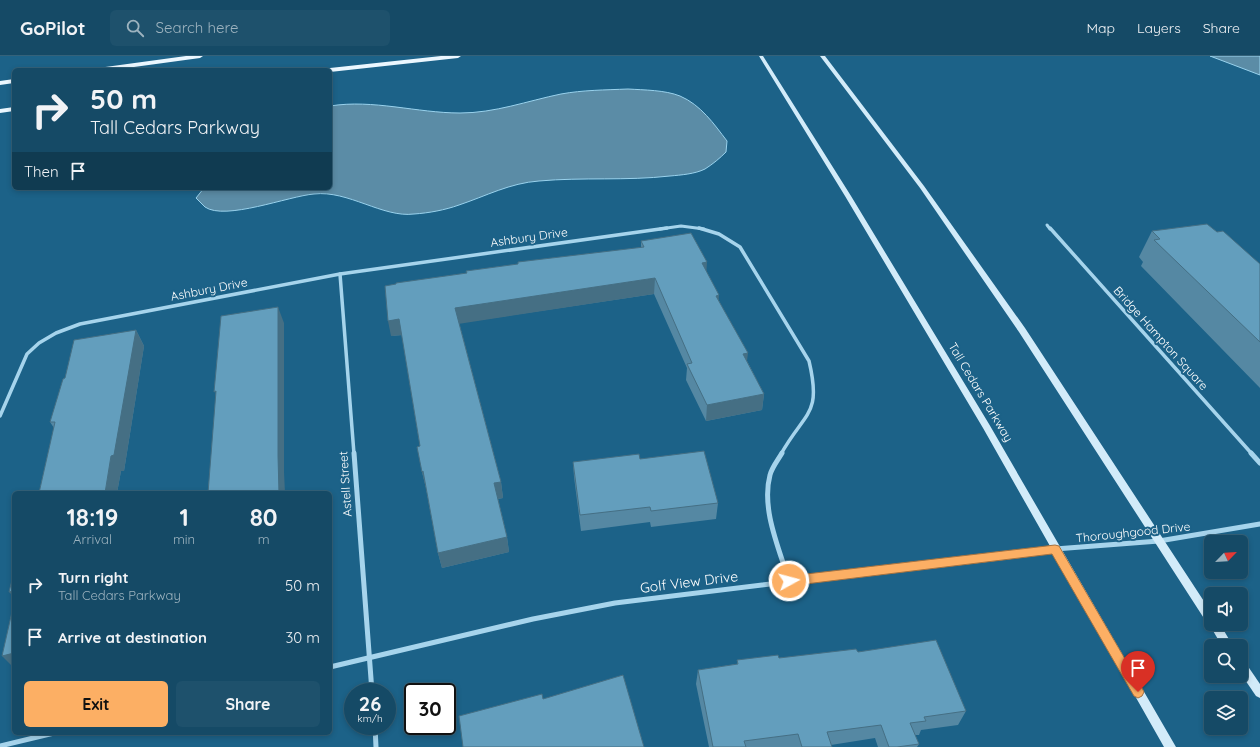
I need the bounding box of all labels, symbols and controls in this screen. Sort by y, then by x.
search box [110,10,390,46]
text: GoPilot [20,16,86,40]
icon: search [124,17,146,39]
text: Search here [156,18,238,37]
text: Map [1086,19,1115,37]
text: Layers [1137,19,1181,37]
text: Share [1203,19,1240,37]
text: 50 m [90,81,157,116]
icon: right [24,84,76,136]
text: Tall Cedars Parkway [90,116,260,139]
icon: arrive [67,160,89,182]
text: Then [24,162,59,181]
street label: Ashbury Drive [489,224,569,250]
street label: Ashbury Drive [169,274,249,304]
street label: Bridge Hampton Square [1110,283,1212,393]
street label: Tall Cedars Parkway [945,340,1017,444]
street label: Astell Street [335,451,355,517]
text: 18:19 [66,502,119,532]
text: 1 [179,502,189,532]
text: 80 [250,502,278,532]
street label: Thoroughgood Drive [1075,519,1191,545]
text: Arrival [73,531,112,547]
text: min [173,531,195,547]
text: m [258,531,270,547]
north arrow [1204,535,1248,579]
map controls [1204,535,1248,735]
position arrow [768,560,810,602]
street label: Golf View Drive [639,567,739,597]
text: Turn right [58,568,129,587]
icon: right [24,574,46,596]
text: 50 m [285,576,320,595]
text: Tall Cedars Parkway [58,587,181,603]
button: sound [1204,587,1248,631]
icon: arrive [24,626,46,648]
text: Arrive at destination [58,628,207,647]
text: 30 m [285,628,320,647]
button: search [1204,639,1248,683]
pin [1121,651,1155,692]
icon: arrive [1127,657,1149,679]
button: Exit [24,681,168,727]
button: Share [176,681,320,727]
speed limit sign: 30 [404,683,456,735]
text: 26 [359,691,381,716]
button: layers [1204,691,1248,735]
text: km/h [357,712,383,725]

